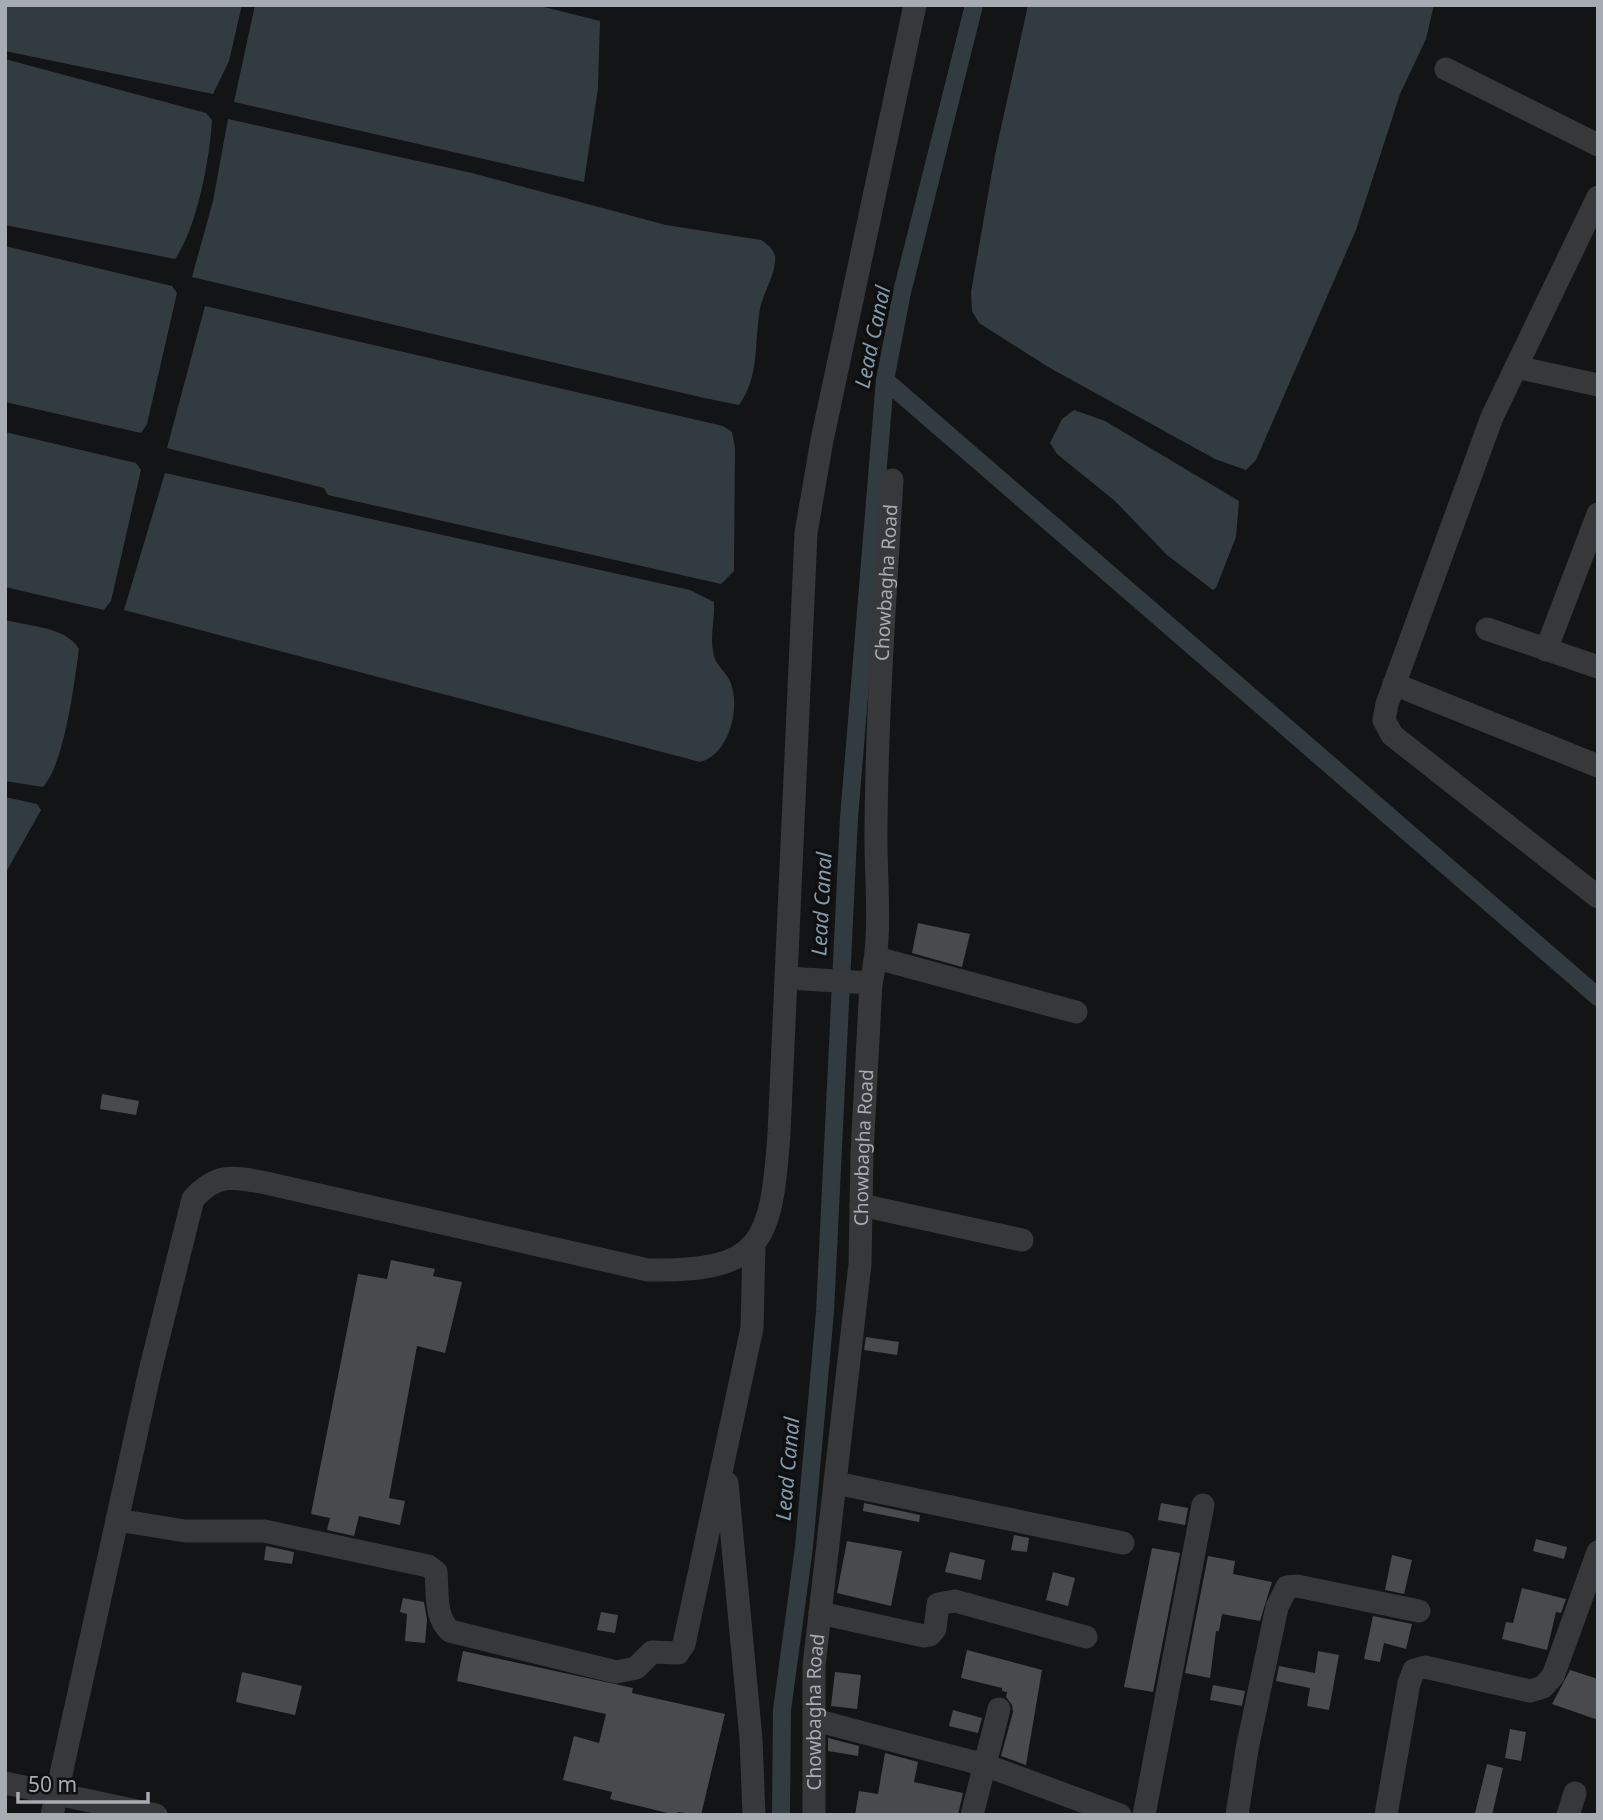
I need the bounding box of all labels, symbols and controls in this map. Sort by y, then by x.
water label: Lead Canal [848,283,897,390]
street label: Chowbagha Road [868,503,904,662]
water label: Lead Canal [804,851,838,957]
street label: Chowbagha Road [848,1069,879,1226]
water label: Lead Canal [769,1415,806,1522]
street label: Chowbagha Road [801,1632,831,1790]
scale bar [18,1760,147,1804]
text: 50 m [28,1770,77,1798]

